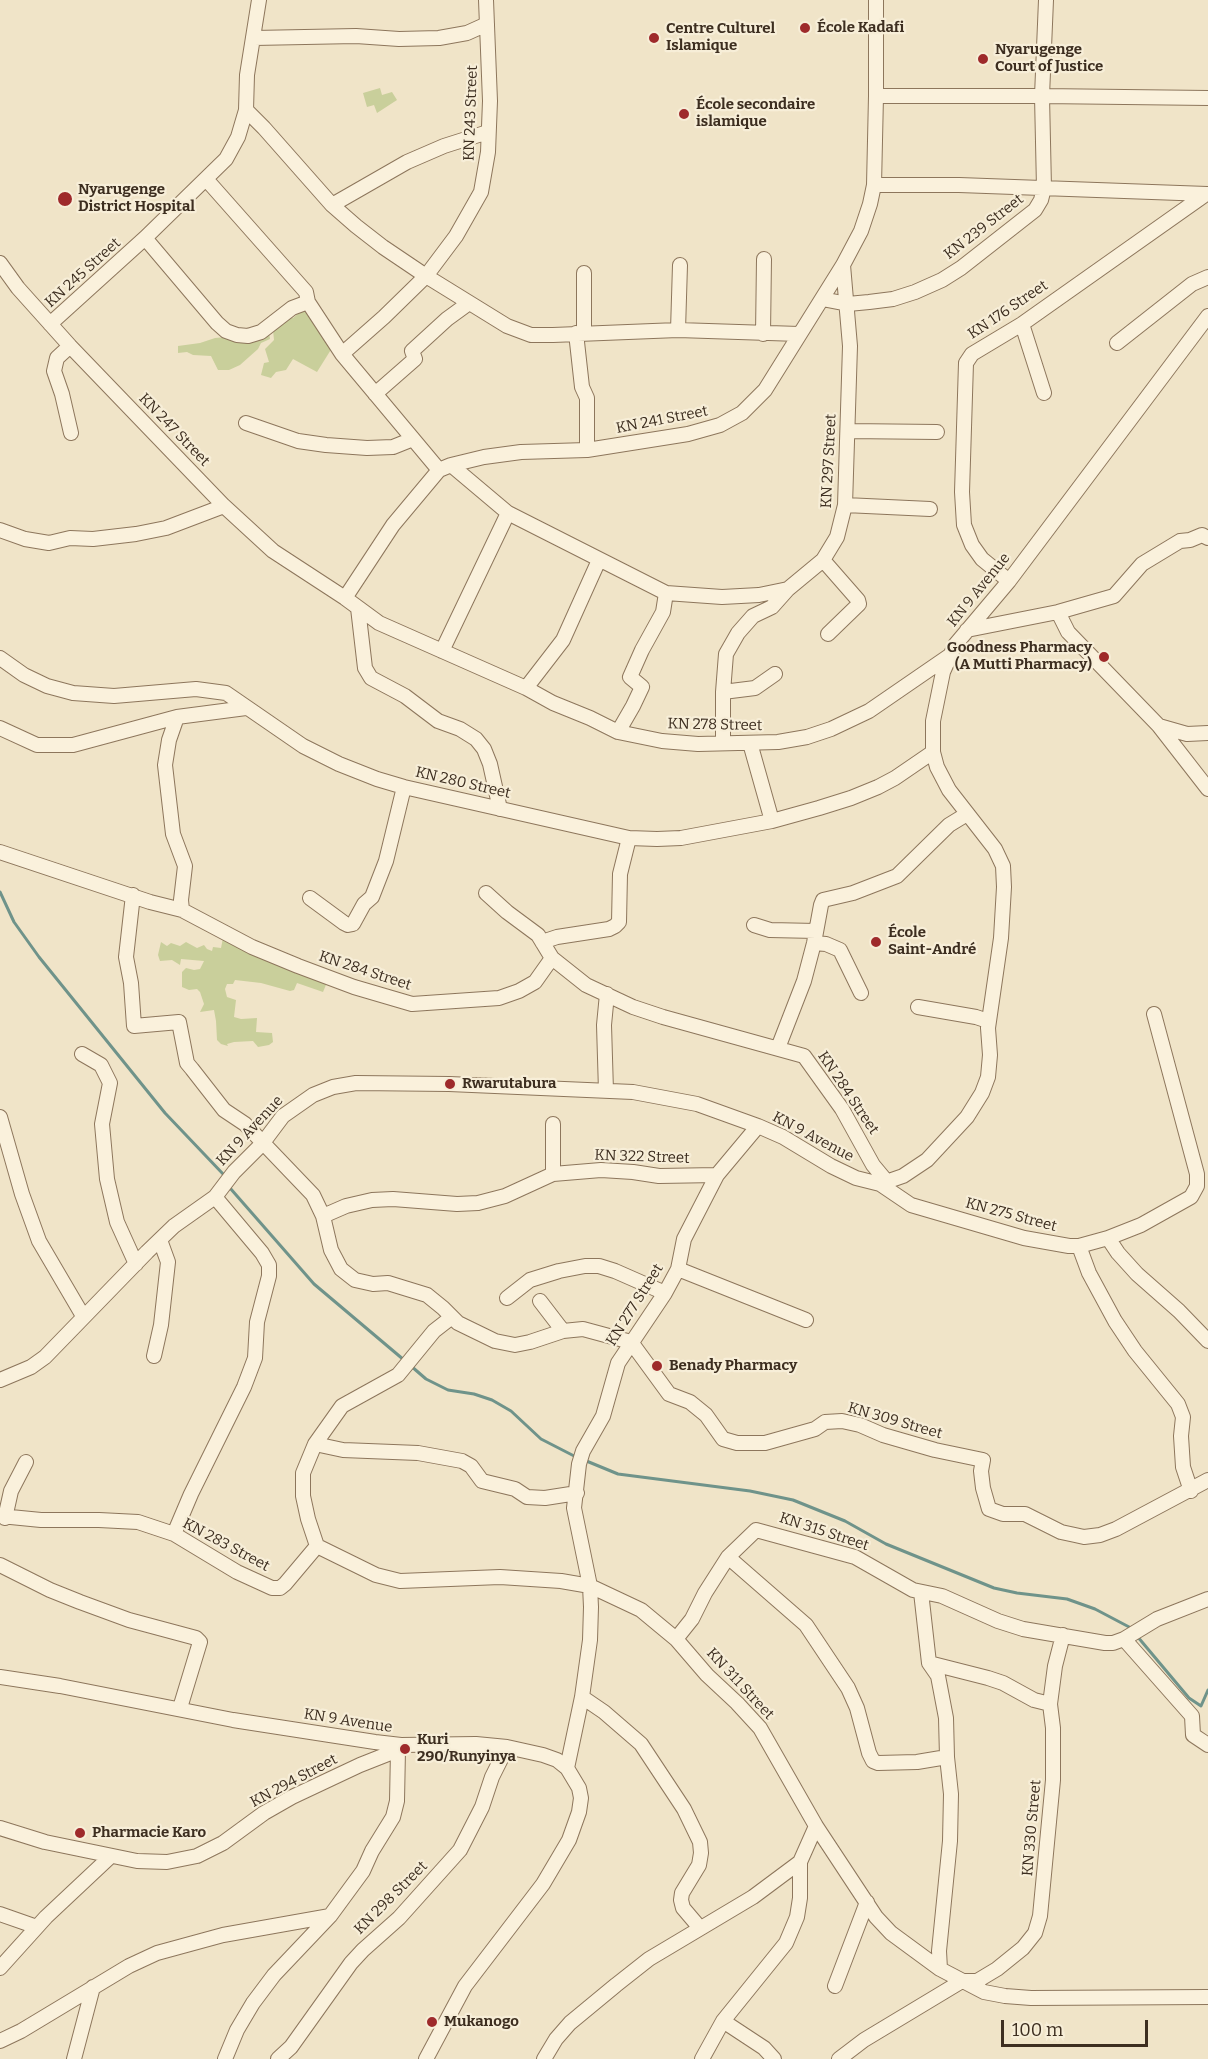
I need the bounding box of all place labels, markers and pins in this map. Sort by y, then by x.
place label: École Kadafi [817,19,904,37]
place label: Centre Culturel Islamique [666,20,775,55]
marker: École Kadafi [798,21,812,35]
marker: Centre Culturel Islamique [647,31,661,45]
place label: Nyarugenge Court of Justice [995,41,1103,76]
marker: Nyarugenge Court of Justice [976,52,990,66]
place label: École secondaire islamique [696,96,815,131]
marker: École secondaire islamique [677,107,691,121]
place label: Nyarugenge District Hospital [78,181,195,216]
marker: Nyarugenge District Hospital [56,190,74,208]
place label: Goodness Pharmacy (A Mutti Pharmacy) [947,639,1092,674]
marker: Goodness Pharmacy (A Mutti Pharmacy) [1097,650,1111,664]
place label: École Saint-André [888,924,976,959]
marker: École Saint-André [869,935,883,949]
place label: Rwarutabura [462,1075,556,1093]
marker: Rwarutabura [443,1077,457,1091]
place label: Benady Pharmacy [669,1357,797,1375]
marker: Benady Pharmacy [650,1359,664,1373]
place label: Kuri 290/Runyinya [417,1731,516,1766]
marker: Kuri 290/Runyinya [398,1742,412,1756]
place label: Pharmacie Karo [92,1824,206,1842]
marker: Pharmacie Karo [73,1826,87,1840]
place label: Mukanogo [444,2013,519,2031]
marker: Mukanogo [425,2015,439,2029]

